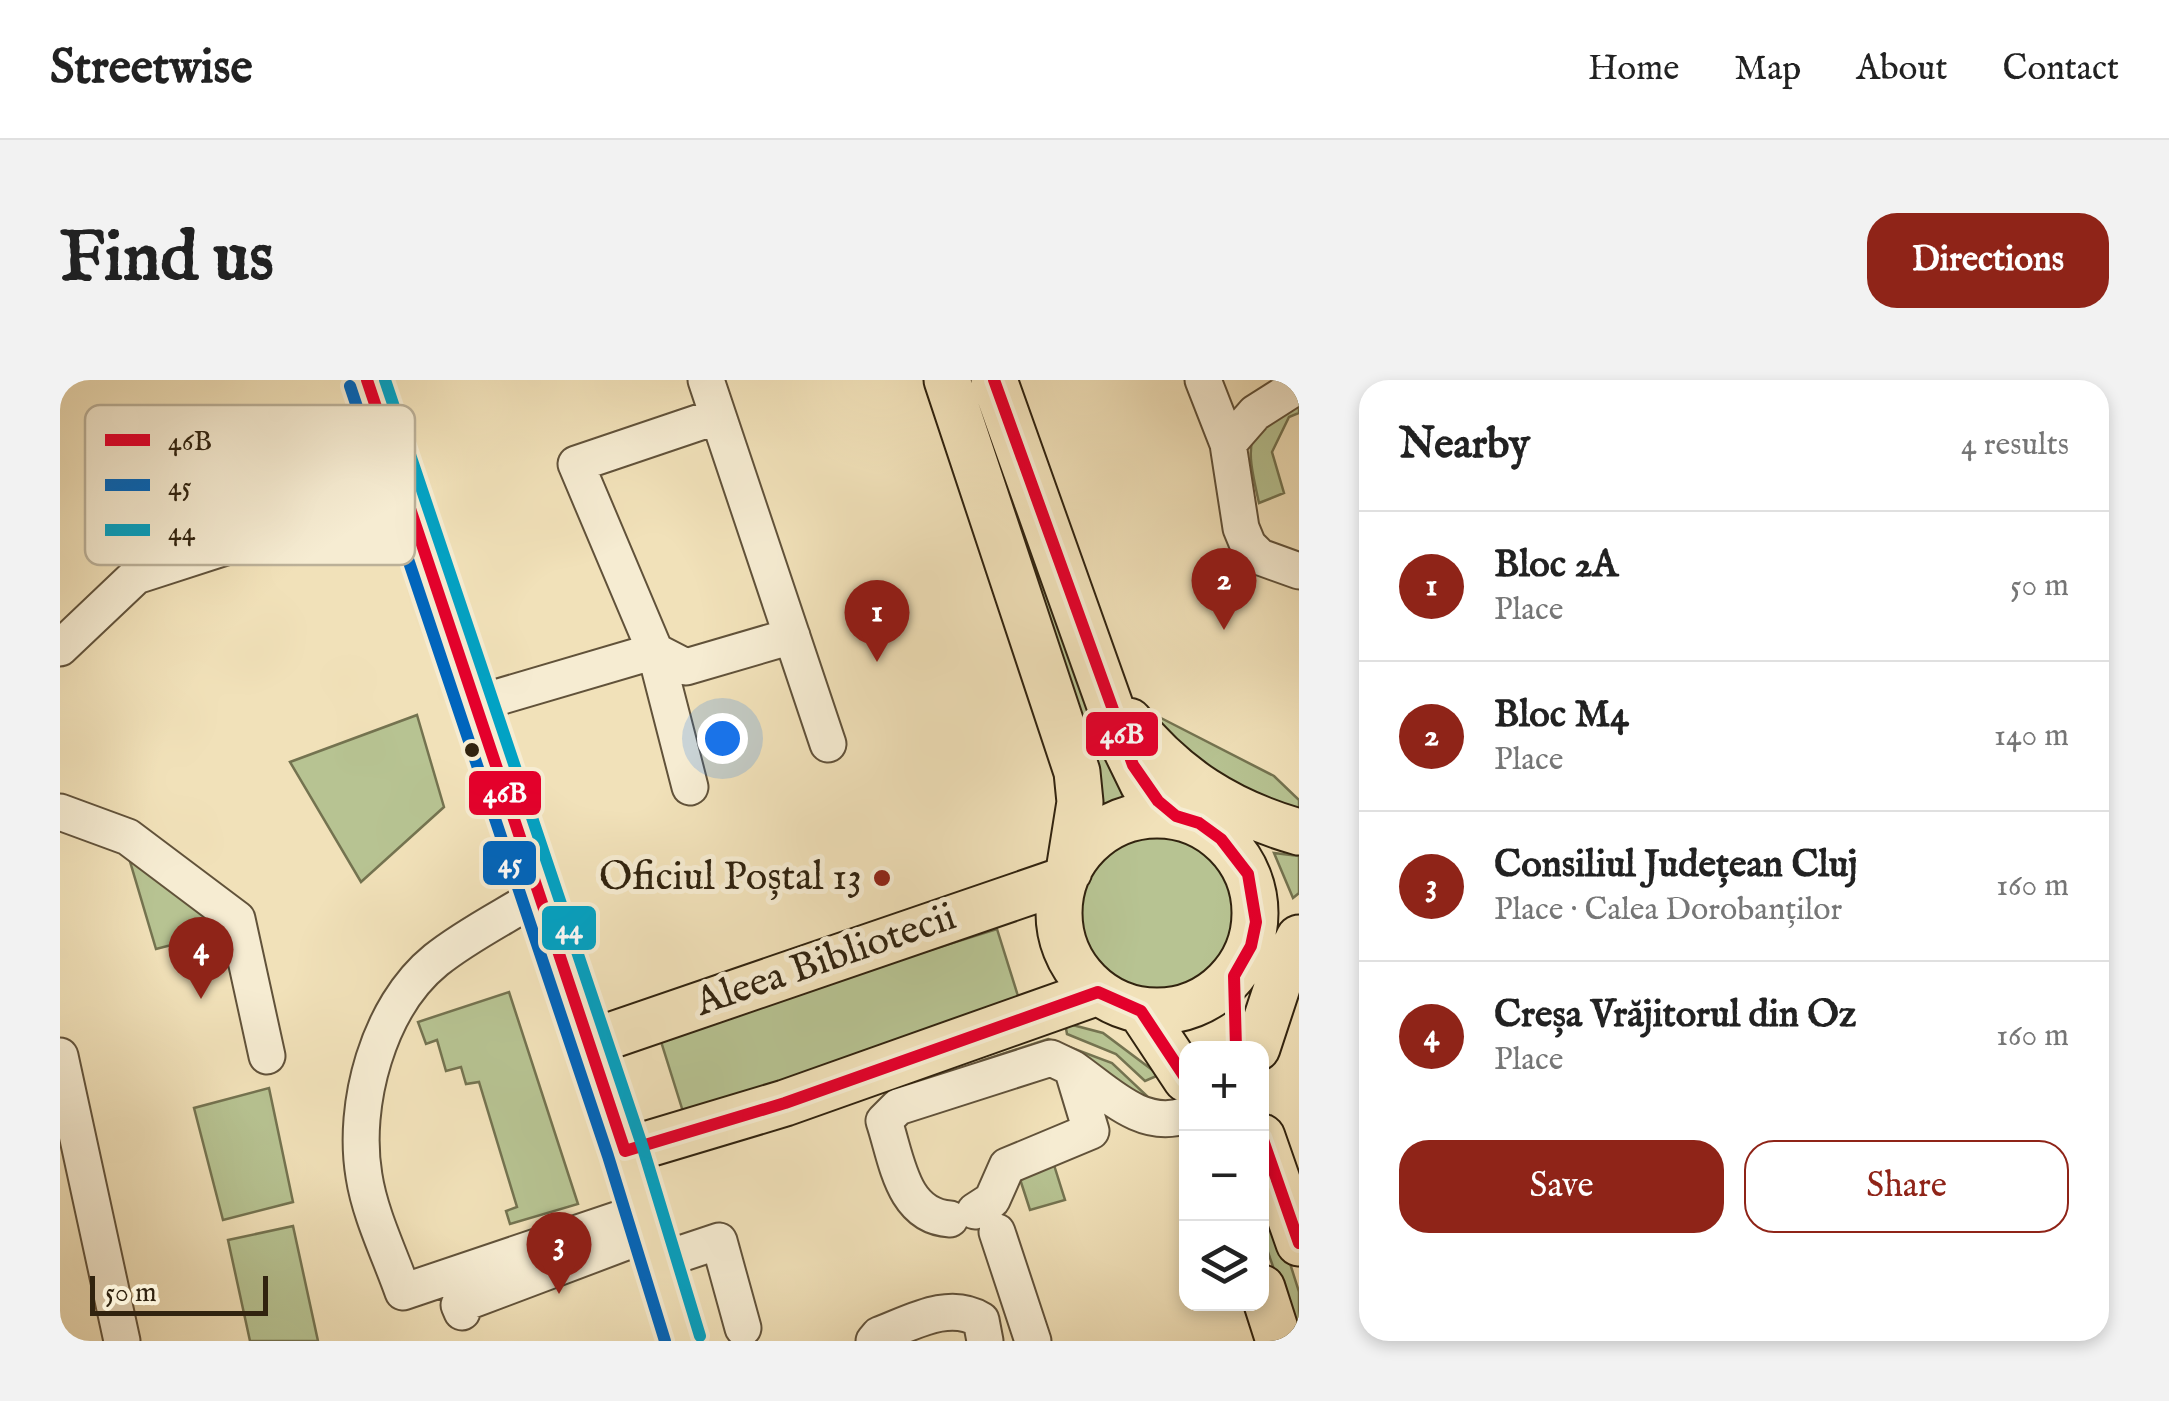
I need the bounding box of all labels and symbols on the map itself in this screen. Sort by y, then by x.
legend [85,405,415,565]
text: 46B [168,425,212,460]
text: 45 [168,470,192,505]
text: 44 [168,515,196,550]
pin: 2 [1192,548,1256,630]
pin: 1 [844,580,910,662]
line badge: 46B [1084,710,1160,758]
your location [697,713,748,764]
text: 46B [1100,718,1144,753]
unlabelled marker [462,740,482,760]
line badge: 46B [467,769,543,817]
text: 46B [483,777,527,812]
line badge: 45 [481,839,538,887]
text: 45 [498,847,522,882]
place label: Oficiul Poștal 13 [599,853,862,904]
marker: Oficiul Poștal 13 [871,867,893,889]
street label: Aleea Bibliotecii [688,893,963,1030]
line badge: 44 [540,904,598,952]
text: 44 [555,913,583,948]
pin: 4 [168,916,234,999]
pin: 3 [526,1212,592,1294]
scale bar [90,1271,268,1316]

